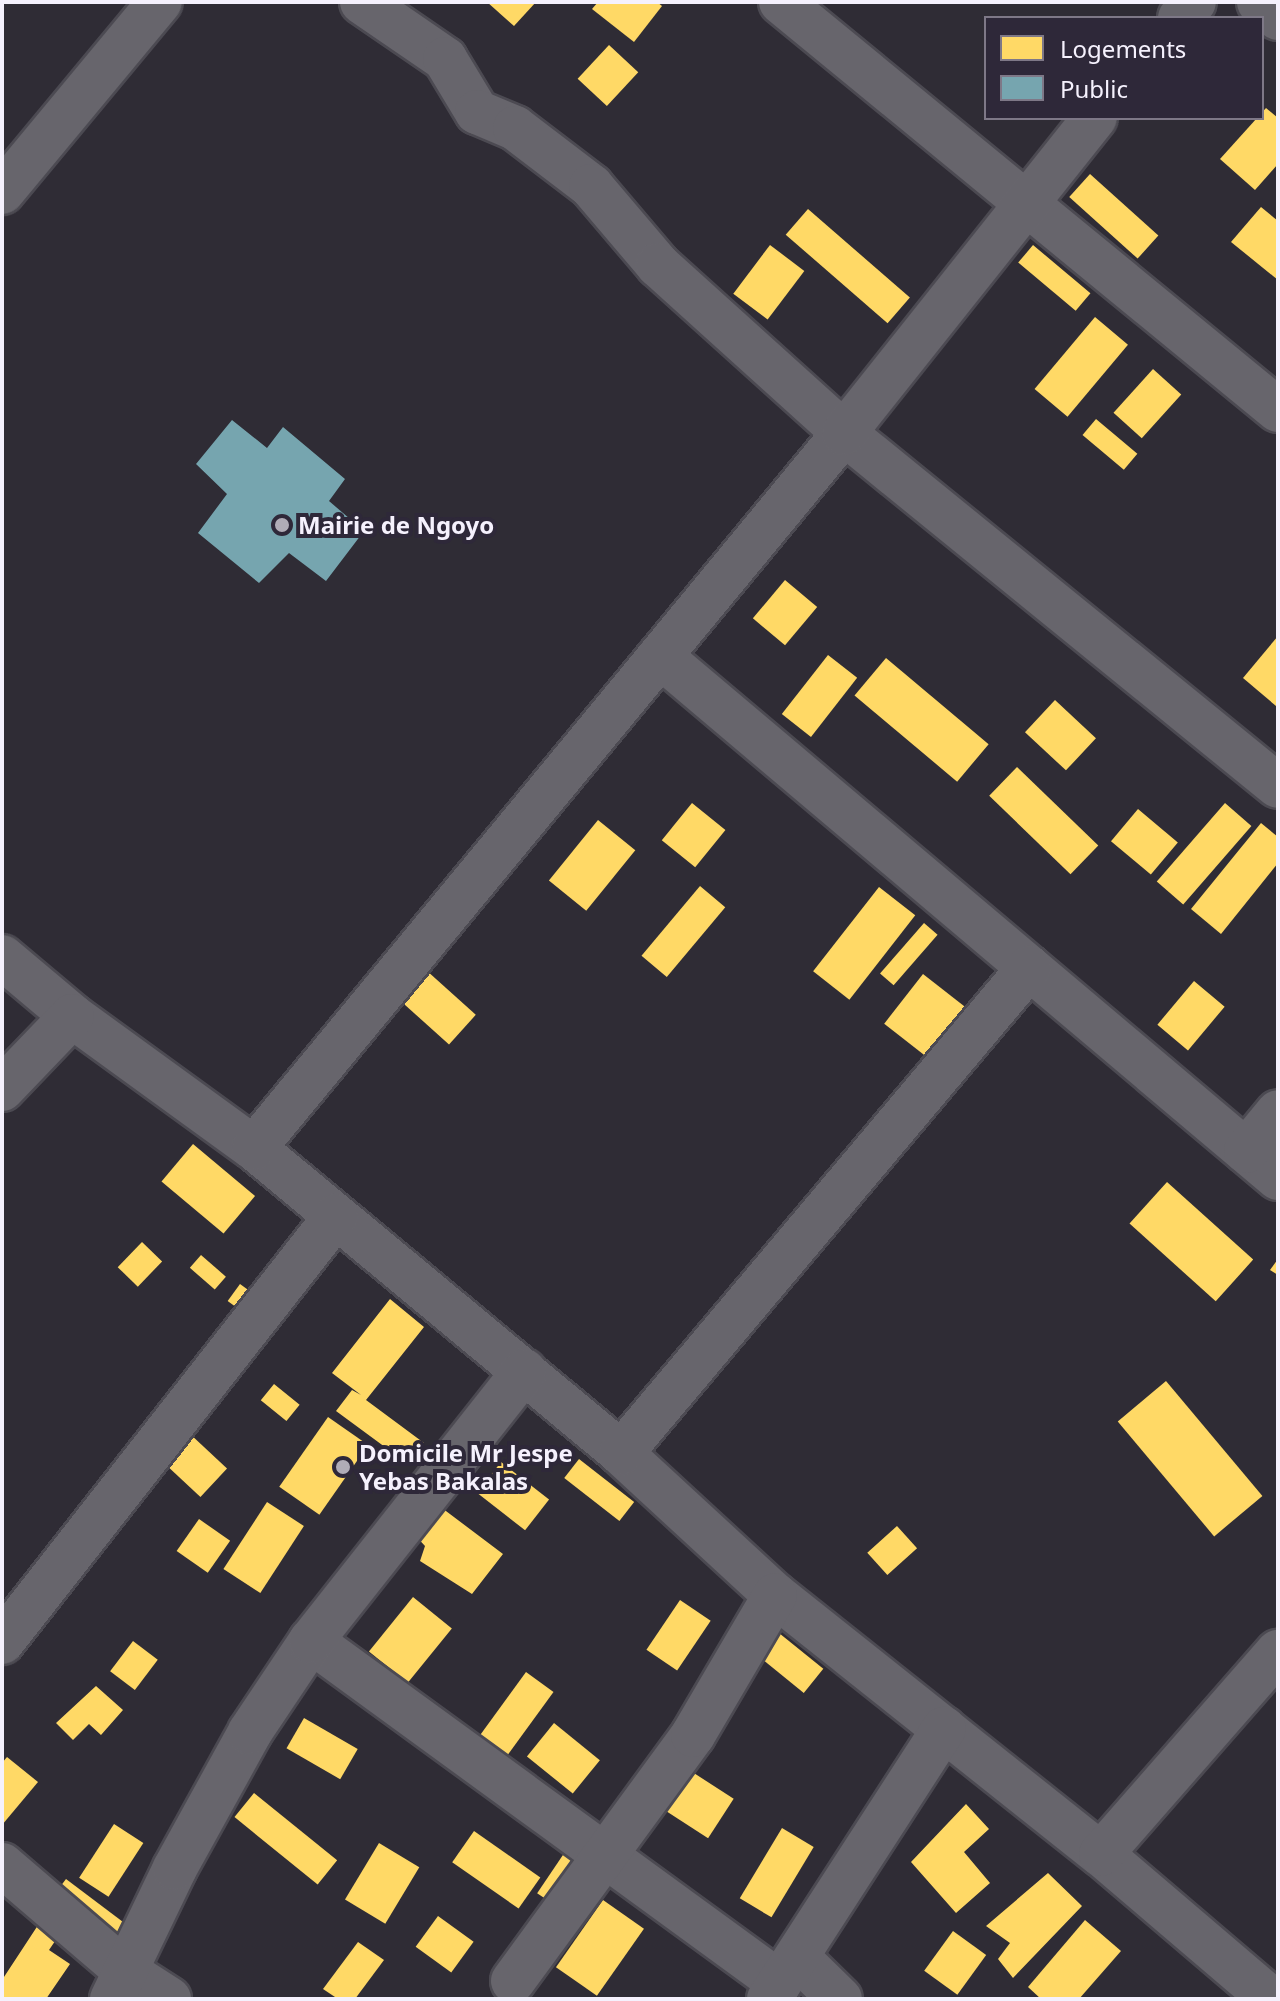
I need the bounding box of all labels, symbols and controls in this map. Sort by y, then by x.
legend [984,16,1264,120]
text: Logements [1060,32,1186,65]
text: Public [1060,72,1128,105]
place label: Mairie de Ngoyo [298,511,494,539]
marker: Mairie de Ngoyo [273,516,291,534]
place label: Domicile Mr Jespe Yebas Bakalas [359,1439,573,1495]
marker: Domicile Mr Jespe Yebas Bakalas [334,1458,352,1476]

